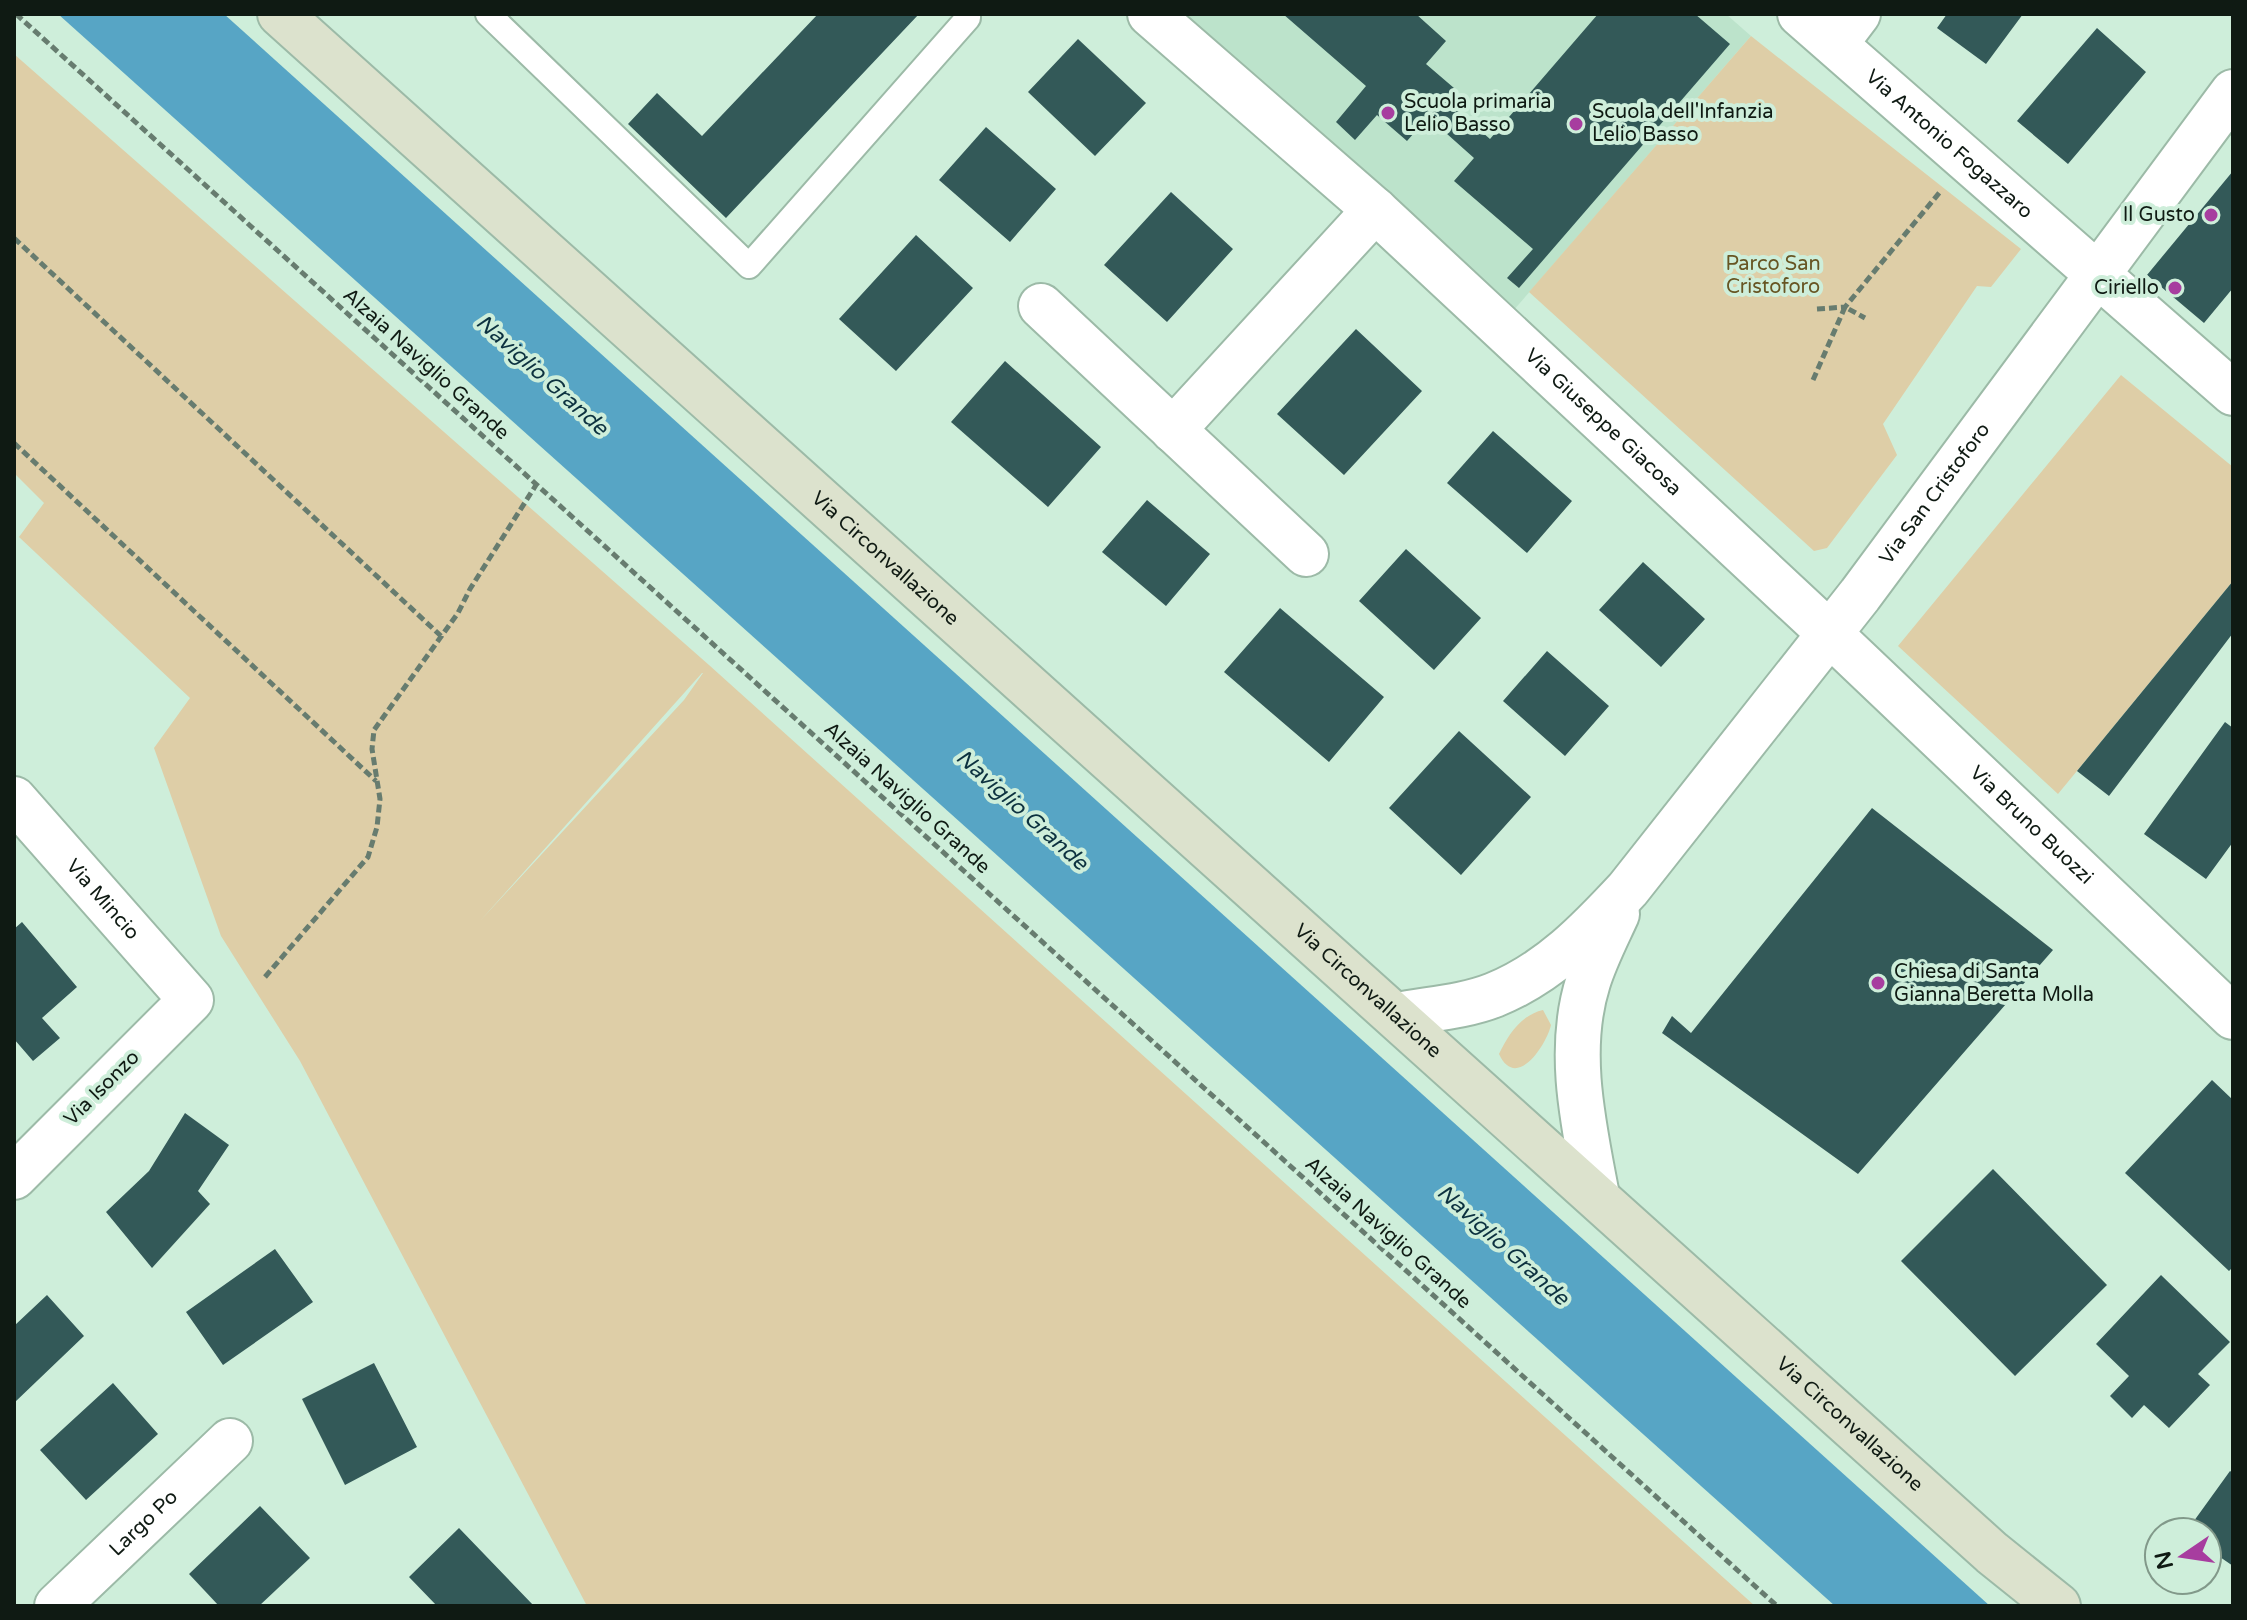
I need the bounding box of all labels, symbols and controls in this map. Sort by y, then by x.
street label: Via Antonio Fogazzaro [1860,65,2038,224]
place label: Scuola primaria Lelio Basso [1404,90,1551,137]
place label: Scuola dell'Infanzia Lelio Basso [1592,100,1773,147]
marker: Scuola primaria Lelio Basso [1379,104,1397,122]
marker: Scuola dell'Infanzia Lelio Basso [1567,115,1585,133]
place label: Il Gusto [2123,203,2195,227]
marker: Il Gusto [2202,206,2220,224]
park label: Parco San Cristoforo [1725,252,1821,299]
place label: Ciriello [2094,276,2159,300]
marker: Ciriello [2166,279,2184,297]
street label: Alzaia Naviglio Grande [338,283,514,445]
water label: Naviglio Grande [471,309,614,442]
street label: Via Giuseppe Giacosa [1520,344,1686,501]
street label: Via San Cristoforo [1875,418,1995,569]
street label: Via Circonvallazione [806,486,964,631]
street label: Alzaia Naviglio Grande [819,717,995,879]
water label: Naviglio Grande [951,744,1094,877]
street label: Via Bruno Buozzi [1965,761,2098,890]
street label: Via Mincio [61,854,144,945]
street label: Via Circonvallazione [1289,919,1446,1063]
place label: Chiesa di Santa Gianna Beretta Molla [1894,960,2094,1007]
marker: Chiesa di Santa Gianna Beretta Molla [1869,974,1887,992]
street label: Via Isonzo [59,1045,145,1131]
street label: Alzaia Naviglio Grande [1300,1152,1476,1314]
water label: Naviglio Grande [1432,1179,1575,1312]
street label: Via Circonvallazione [1771,1352,1928,1497]
street label: Largo Po [105,1485,183,1561]
north arrow [2143,1516,2223,1596]
text: N [2150,1549,2179,1572]

